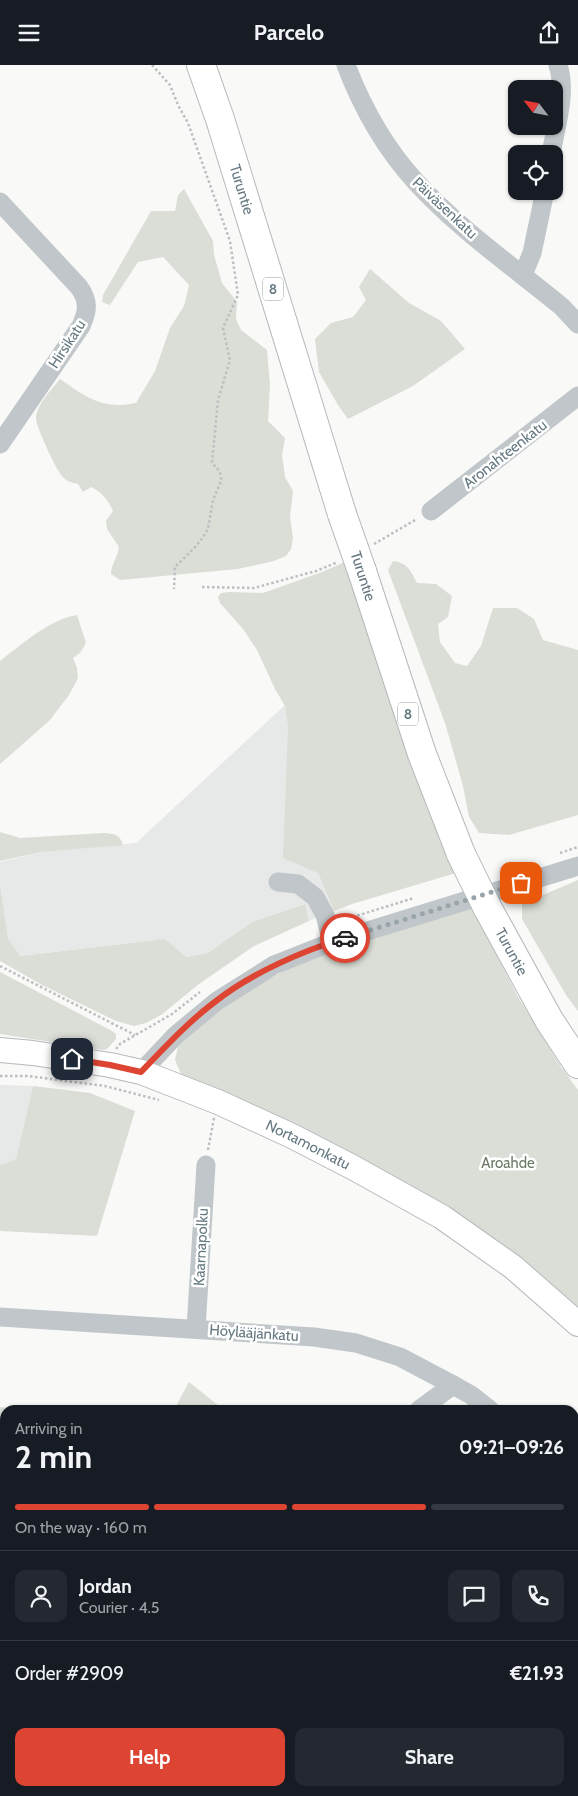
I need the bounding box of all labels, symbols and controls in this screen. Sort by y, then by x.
icon: menu [15,19,43,47]
text: Parcelo [254,19,324,46]
icon: share [535,19,563,47]
north arrow [508,80,562,135]
map controls [508,80,563,200]
button: locate [508,145,563,200]
street label: Turuntie [226,162,258,217]
street label: Päiväsenkatu [409,173,481,243]
road number: 8 [263,277,283,300]
street label: Hirsikatu [45,316,89,372]
street label: Aronahteenkatu [460,416,550,492]
street label: Turuntie [347,549,380,603]
road number: 8 [398,703,418,726]
pin [500,862,542,904]
icon: bag [507,869,535,897]
courier [320,913,370,963]
icon: car [331,924,359,952]
street label: Turuntie [491,925,532,979]
pin [51,1038,93,1080]
icon: home [58,1045,86,1073]
street label: Nortamonkatu [263,1116,353,1173]
park label: Aroahde [481,1154,535,1172]
street label: Kaarnapolku [190,1208,212,1286]
street label: Höylääjänkatu [209,1321,299,1345]
text: Arriving in [15,1419,82,1438]
text: 09:21–09:26 [459,1436,564,1459]
text: 2 min [15,1437,92,1476]
text: On the way · 160 m [15,1518,147,1537]
button: person [15,1570,67,1622]
button: chat [448,1570,500,1622]
button: phone [512,1570,564,1622]
text: Jordan [79,1575,132,1598]
text: Courier · 4.5 [79,1598,160,1617]
text: Order #2909 [15,1662,124,1685]
text: €21.93 [510,1662,564,1685]
button: Help [15,1728,285,1786]
button: Share [295,1728,564,1786]

